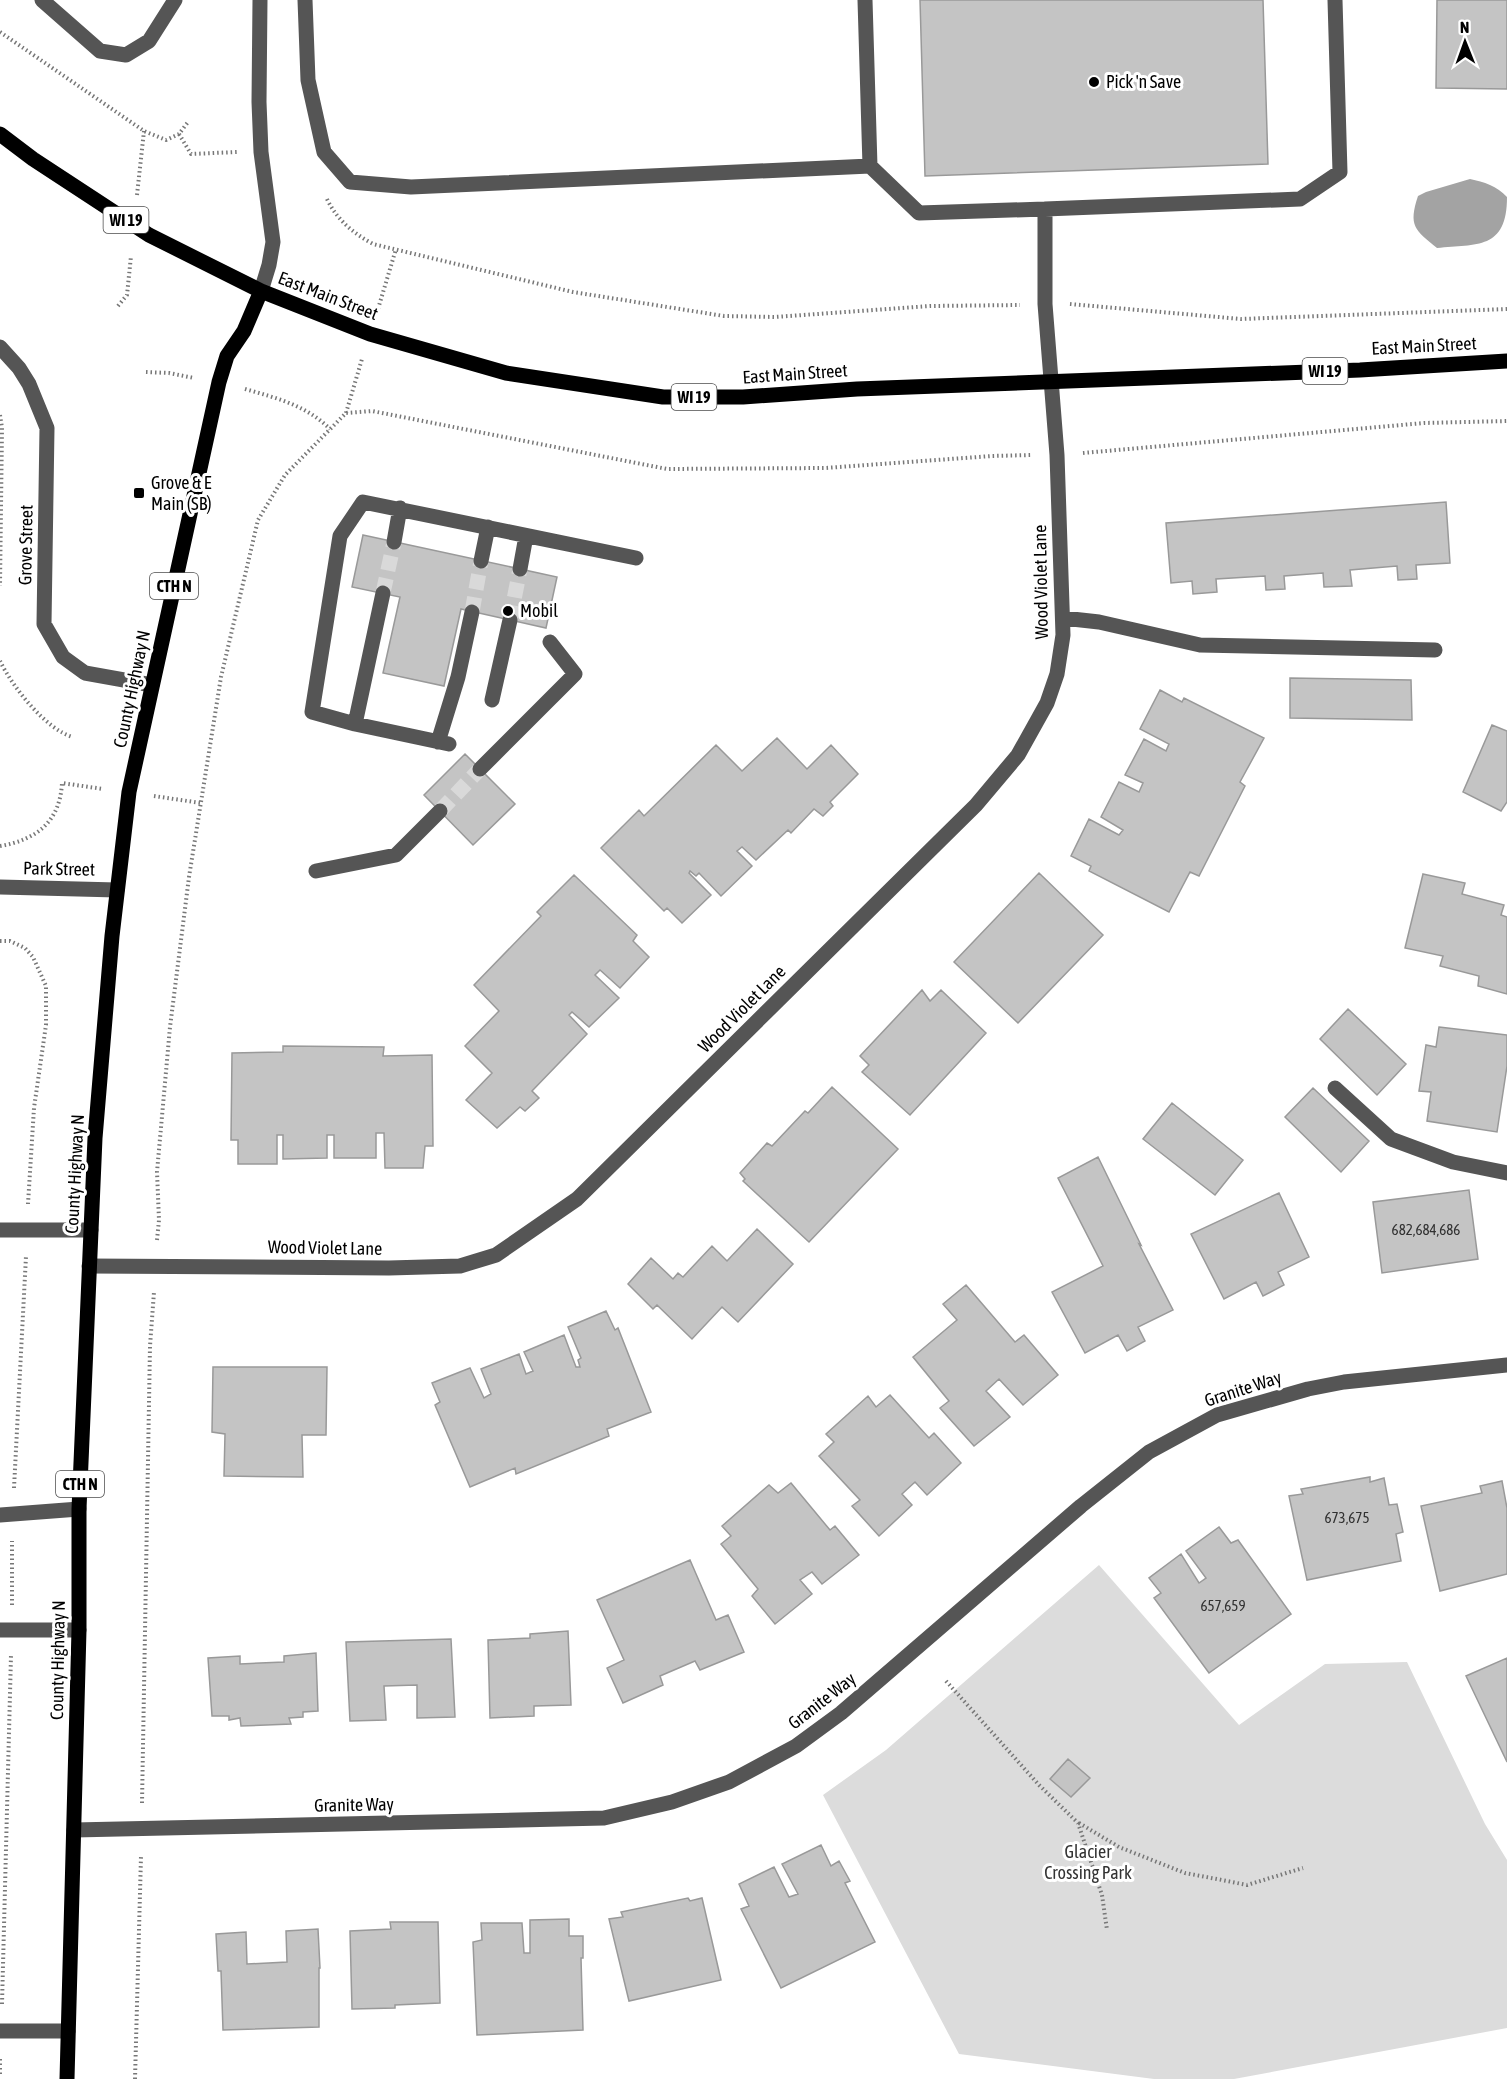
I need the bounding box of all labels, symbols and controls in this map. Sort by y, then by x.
north arrow [1435,12,1495,72]
text: N [1460,18,1470,36]
place label: Pick 'n Save [1106,71,1181,92]
marker: Pick 'n Save [1087,75,1101,89]
road number: WI 19 [104,207,148,233]
street label: East Main Street [275,267,381,324]
street label: East Main Street [1371,332,1477,359]
road number: WI 19 [1302,358,1348,384]
street label: East Main Street [742,359,848,388]
road number: WI 19 [672,384,716,410]
place label: Grove & E Main (SB) [151,472,212,514]
marker: Grove & E Main (SB) [132,486,146,500]
street label: Grove Street [14,505,37,585]
street label: Wood Violet Lane [1029,525,1052,639]
road number: CTH N [150,573,198,599]
place label: Mobil [520,600,558,621]
marker: Mobil [501,604,515,618]
street label: County Highway N [109,628,154,750]
street label: Park Street [23,857,95,880]
street label: Wood Violet Lane [694,961,790,1057]
street label: County Highway N [61,1114,88,1234]
house number: 682,684,686 [1392,1221,1460,1238]
street label: Wood Violet Lane [268,1236,382,1259]
street label: Granite Way [1202,1366,1284,1411]
road number: CTH N [56,1471,104,1497]
house number: 673,675 [1325,1509,1369,1526]
house number: 657,659 [1201,1597,1245,1614]
street label: County Highway N [46,1600,69,1720]
street label: Granite Way [784,1668,860,1733]
street label: Granite Way [314,1793,394,1816]
park label: Glacier Crossing Park [1044,1841,1132,1883]

